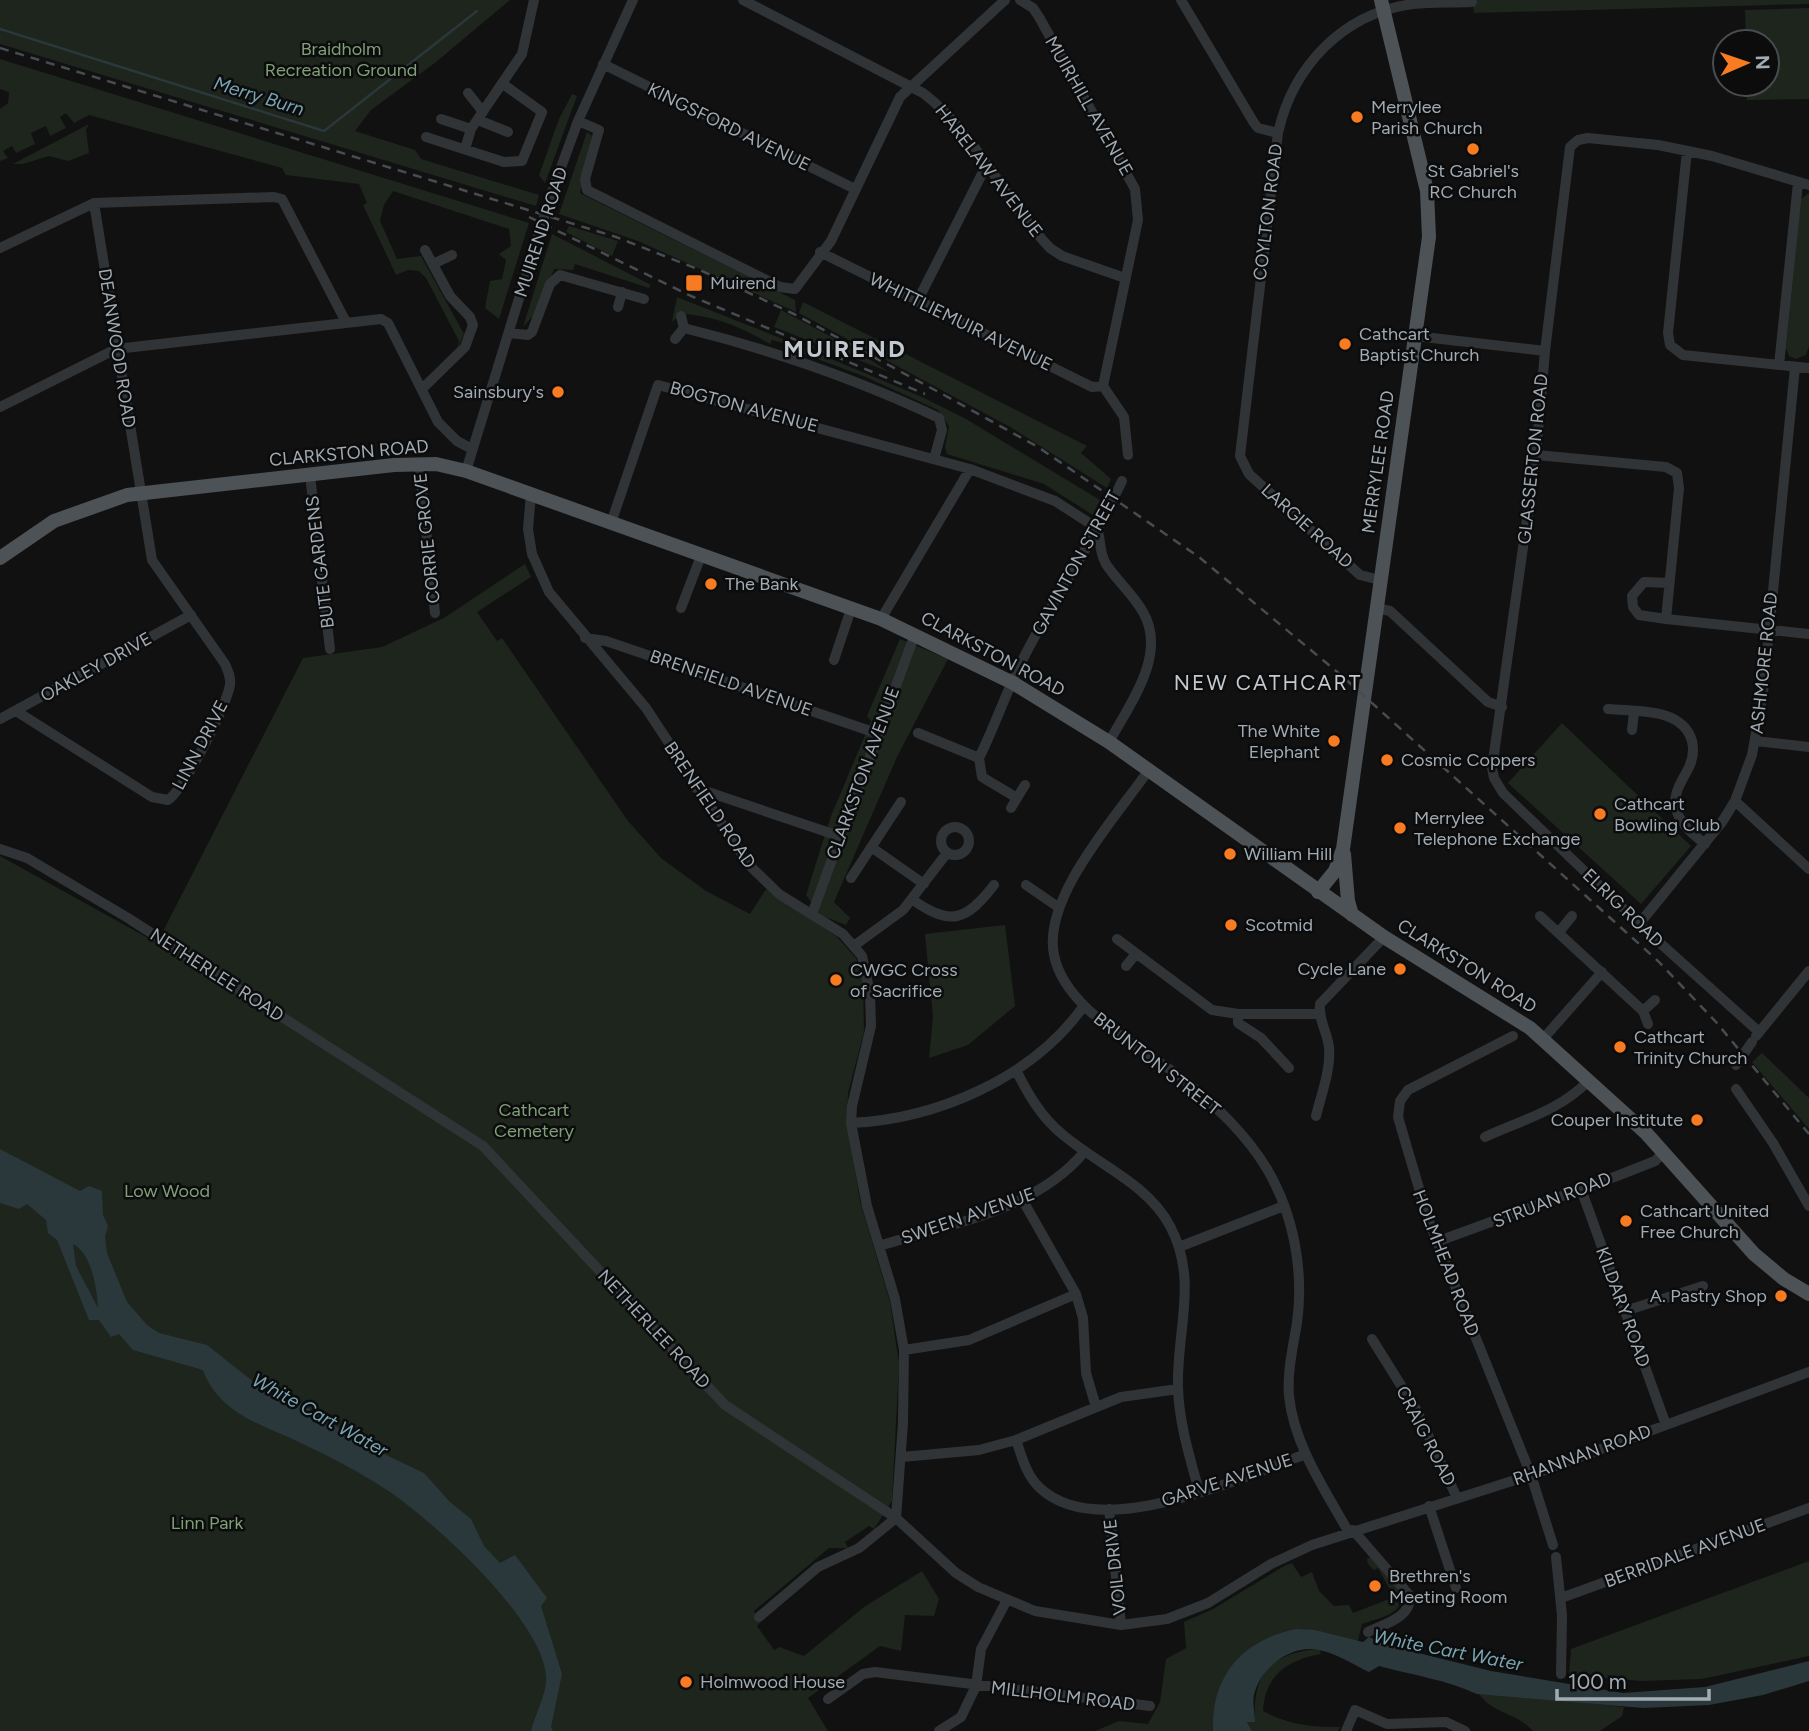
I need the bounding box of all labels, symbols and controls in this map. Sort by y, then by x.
north arrow [1711,28,1781,98]
street label: MUIRHILL AVENUE [1040,32,1138,180]
park label: Braidholm Recreation Ground [265,38,417,81]
text: N [1751,55,1774,70]
water label: Merry Burn [211,71,307,121]
street label: KINGSFORD AVENUE [644,78,814,176]
place label: Merrylee Parish Church [1371,96,1483,139]
street label: HARELAW AVENUE [930,100,1048,242]
marker: Merrylee Parish Church [1349,109,1365,125]
marker: St Gabriel's RC Church [1465,141,1481,157]
street label: COYLTON ROAD [1249,142,1287,282]
place label: St Gabriel's RC Church [1427,160,1519,203]
street label: MUIREND ROAD [510,164,572,300]
street label: DEANWOOD ROAD [94,267,140,429]
street label: WHITTLIEMUIR AVENUE [866,268,1056,376]
place label: Muirend [710,272,776,294]
marker: Muirend [684,273,704,293]
place label: Cathcart Baptist Church [1359,323,1479,366]
district label: MUIREND [783,334,907,363]
marker: Cathcart Baptist Church [1337,336,1353,352]
street label: GLASSERTON ROAD [1513,373,1553,545]
street label: BOGTON AVENUE [667,377,821,437]
place label: Sainsbury's [453,381,544,403]
marker: Sainsbury's [550,384,566,400]
street label: MERRYLEE ROAD [1357,389,1399,535]
street label: CLARKSTON ROAD [268,435,430,471]
street label: CORRIE GROVE [409,472,445,604]
street label: LARGIE ROAD [1257,479,1357,573]
street label: GAVINTON STREET [1027,487,1125,639]
street label: BUTE GARDENS [301,494,339,630]
place label: The Bank [725,573,798,595]
marker: The Bank [703,576,719,592]
street label: ASHMORE ROAD [1746,591,1782,735]
street label: CLARKSTON ROAD [917,607,1069,701]
street label: OAKLEY DRIVE [36,627,156,707]
street label: BRENFIELD AVENUE [647,645,815,721]
district label: NEW CATHCART [1174,670,1362,695]
street label: CLARKSTON AVENUE [822,684,904,862]
street label: LINN DRIVE [167,696,233,794]
place label: The White Elephant [1238,720,1320,763]
marker: The White Elephant [1326,733,1342,749]
street label: BRENFIELD ROAD [659,737,761,873]
place label: Cosmic Coppers [1401,749,1535,771]
marker: Cosmic Coppers [1379,752,1395,768]
place label: Cathcart Bowling Club [1614,793,1720,836]
marker: Cathcart Bowling Club [1592,806,1608,822]
place label: Merrylee Telephone Exchange [1414,807,1581,850]
marker: Merrylee Telephone Exchange [1392,820,1408,836]
place label: William Hill [1244,843,1332,865]
marker: William Hill [1222,846,1238,862]
street label: ELRIG ROAD [1578,864,1668,952]
place label: Scotmid [1245,914,1313,936]
street label: CLARKSTON ROAD [1393,914,1541,1018]
marker: Scotmid [1223,917,1239,933]
street label: NETHERLEE ROAD [146,924,288,1026]
place label: Cycle Lane [1297,958,1386,980]
place label: CWGC Cross of Sacrifice [850,959,958,1002]
marker: Cycle Lane [1392,961,1408,977]
marker: CWGC Cross of Sacrifice [828,972,844,988]
street label: BRUNTON STREET [1089,1008,1225,1120]
place label: Cathcart Trinity Church [1634,1026,1747,1069]
marker: Cathcart Trinity Church [1612,1039,1628,1055]
park label: Cathcart Cemetery [494,1099,575,1142]
place label: Couper Institute [1551,1109,1683,1131]
marker: Couper Institute [1689,1112,1705,1128]
street label: STRUAN ROAD [1490,1167,1614,1233]
park label: Low Wood [124,1180,210,1202]
street label: SWEEN AVENUE [898,1183,1038,1249]
street label: HOLMHEAD ROAD [1408,1187,1484,1339]
place label: Cathcart United Free Church [1640,1200,1769,1243]
marker: Cathcart United Free Church [1618,1213,1634,1229]
street label: KILDARY ROAD [1591,1244,1655,1370]
street label: NETHERLEE ROAD [593,1265,715,1393]
place label: A. Pastry Shop [1650,1285,1767,1307]
marker: A. Pastry Shop [1773,1288,1789,1304]
water label: White Cart Water [248,1368,392,1462]
street label: CRAIG ROAD [1391,1382,1461,1490]
street label: RHANNAN ROAD [1510,1420,1654,1490]
street label: GARVE AVENUE [1159,1448,1295,1512]
park label: Linn Park [171,1512,243,1534]
street label: BERRIDALE AVENUE [1601,1514,1769,1592]
street label: VOIL DRIVE [1099,1518,1131,1616]
place label: Brethren's Meeting Room [1389,1565,1507,1608]
marker: Brethren's Meeting Room [1367,1578,1383,1594]
water label: White Cart Water [1371,1624,1525,1676]
scale bar [1557,1658,1709,1702]
text: 100 m [1568,1669,1627,1694]
place label: Holmwood House [700,1671,845,1693]
marker: Holmwood House [678,1674,694,1690]
street label: MILLHOLM ROAD [990,1676,1136,1716]

